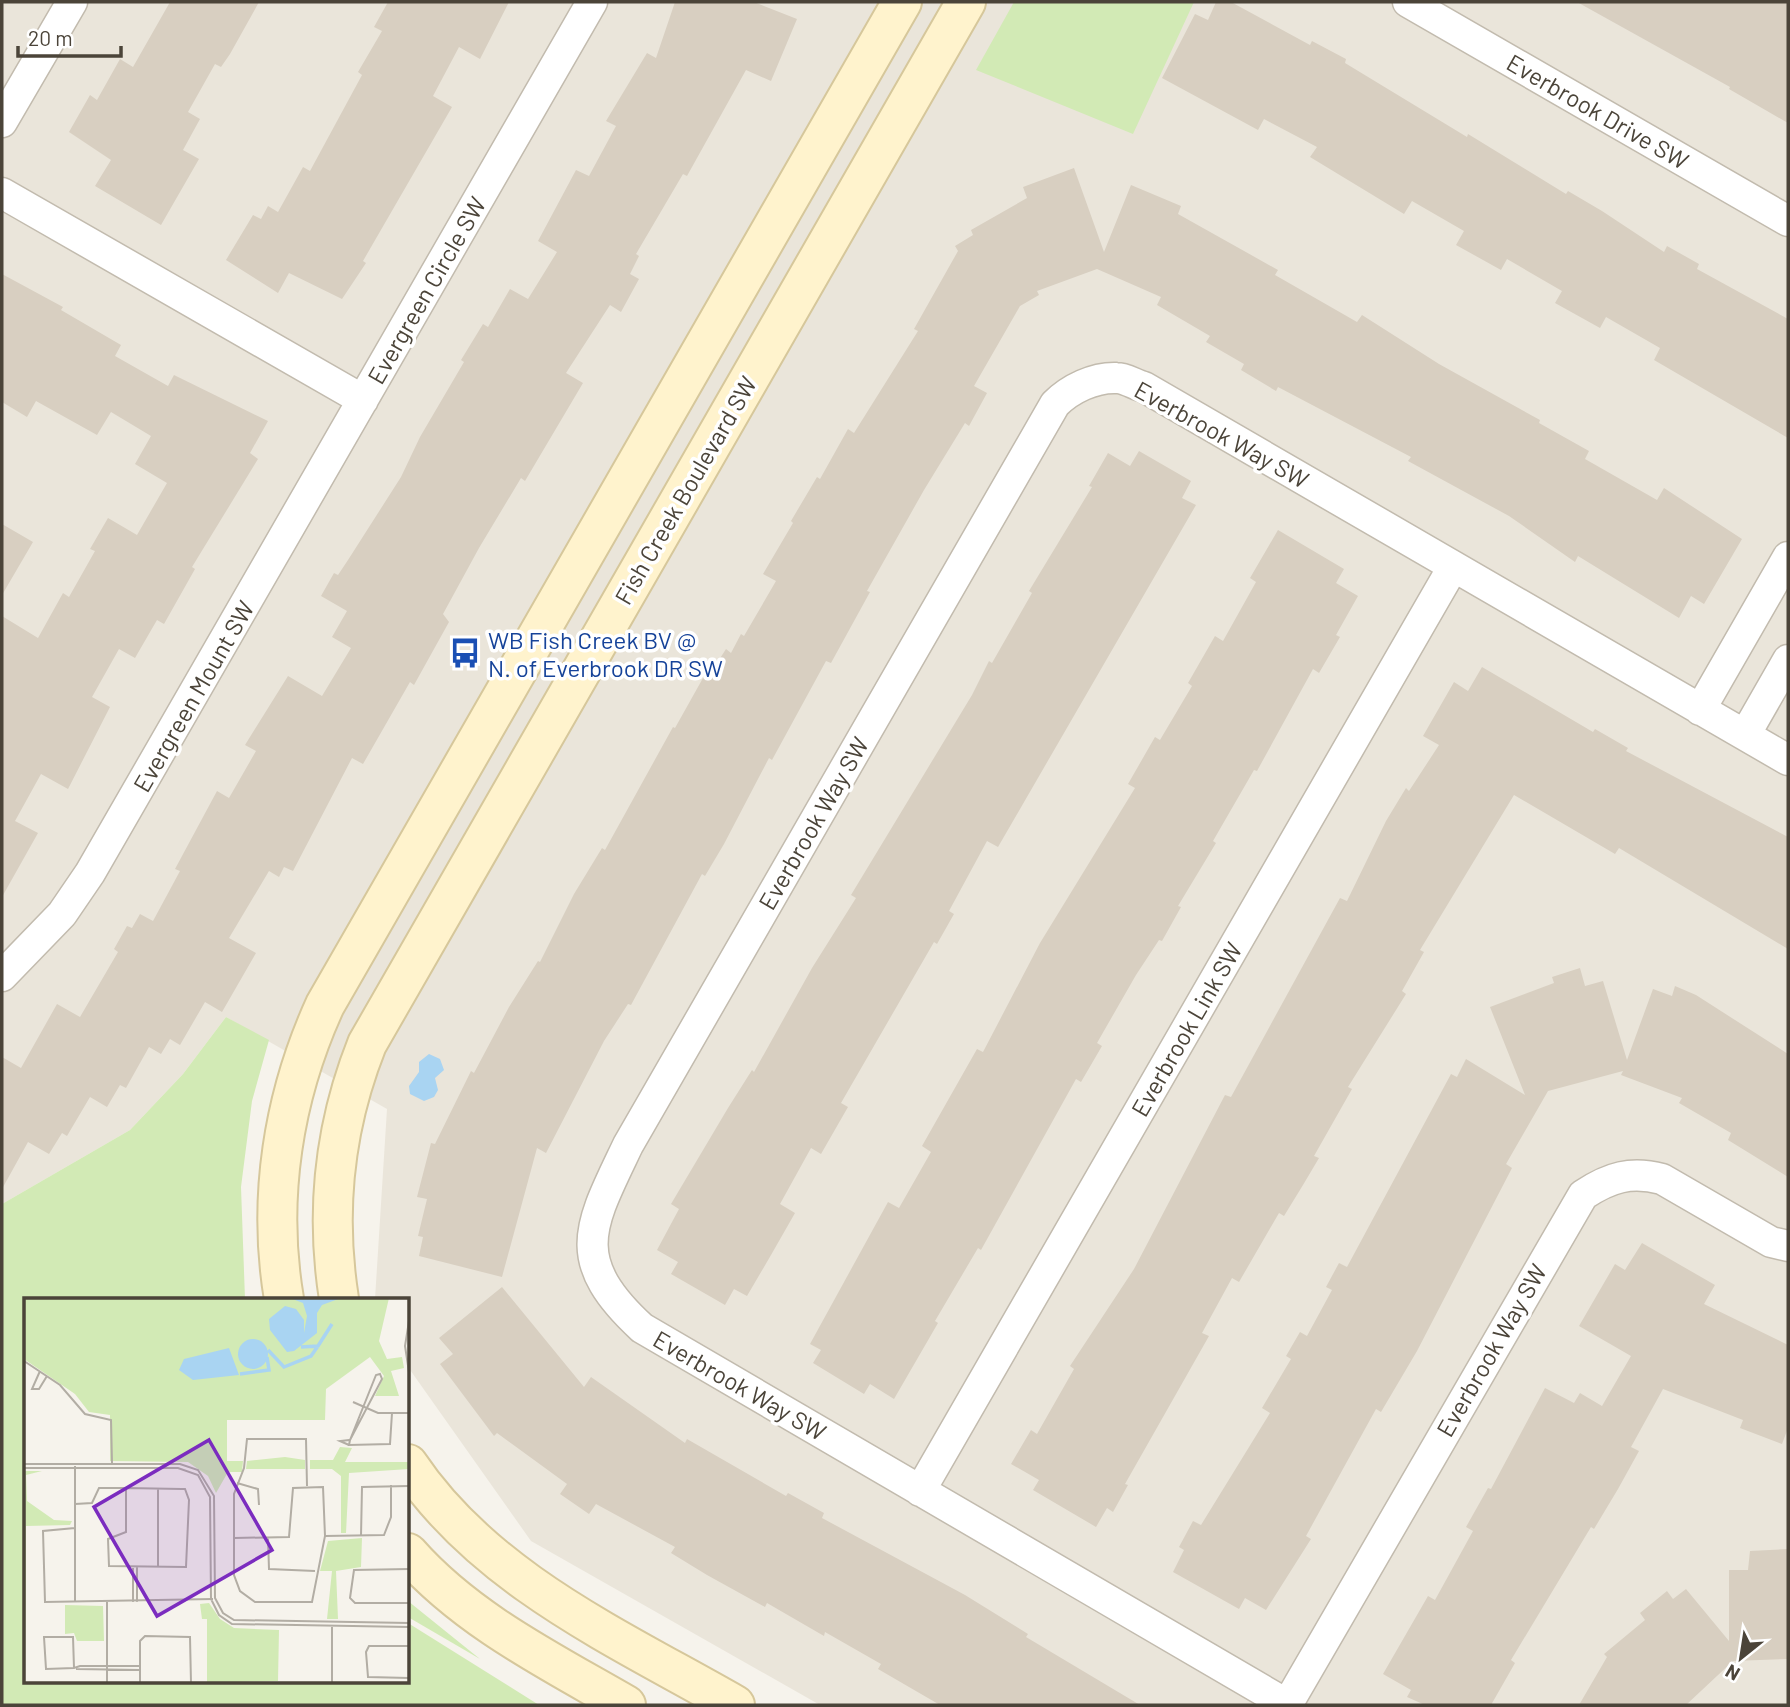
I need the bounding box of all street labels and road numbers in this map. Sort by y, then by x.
street label: Everbrook Drive SW [1502,47,1694,175]
street label: Evergreen Circle SW [361,191,491,389]
street label: Fish Creek Boulevard SW [608,371,762,609]
street label: Everbrook Way SW [1130,374,1314,494]
street label: Evergreen Mount SW [126,595,260,797]
street label: Everbrook Way SW [752,732,874,914]
street label: Everbrook Link SW [1124,937,1248,1121]
street label: Everbrook Way SW [1430,1259,1552,1441]
street label: Everbrook Way SW [649,1324,831,1446]

